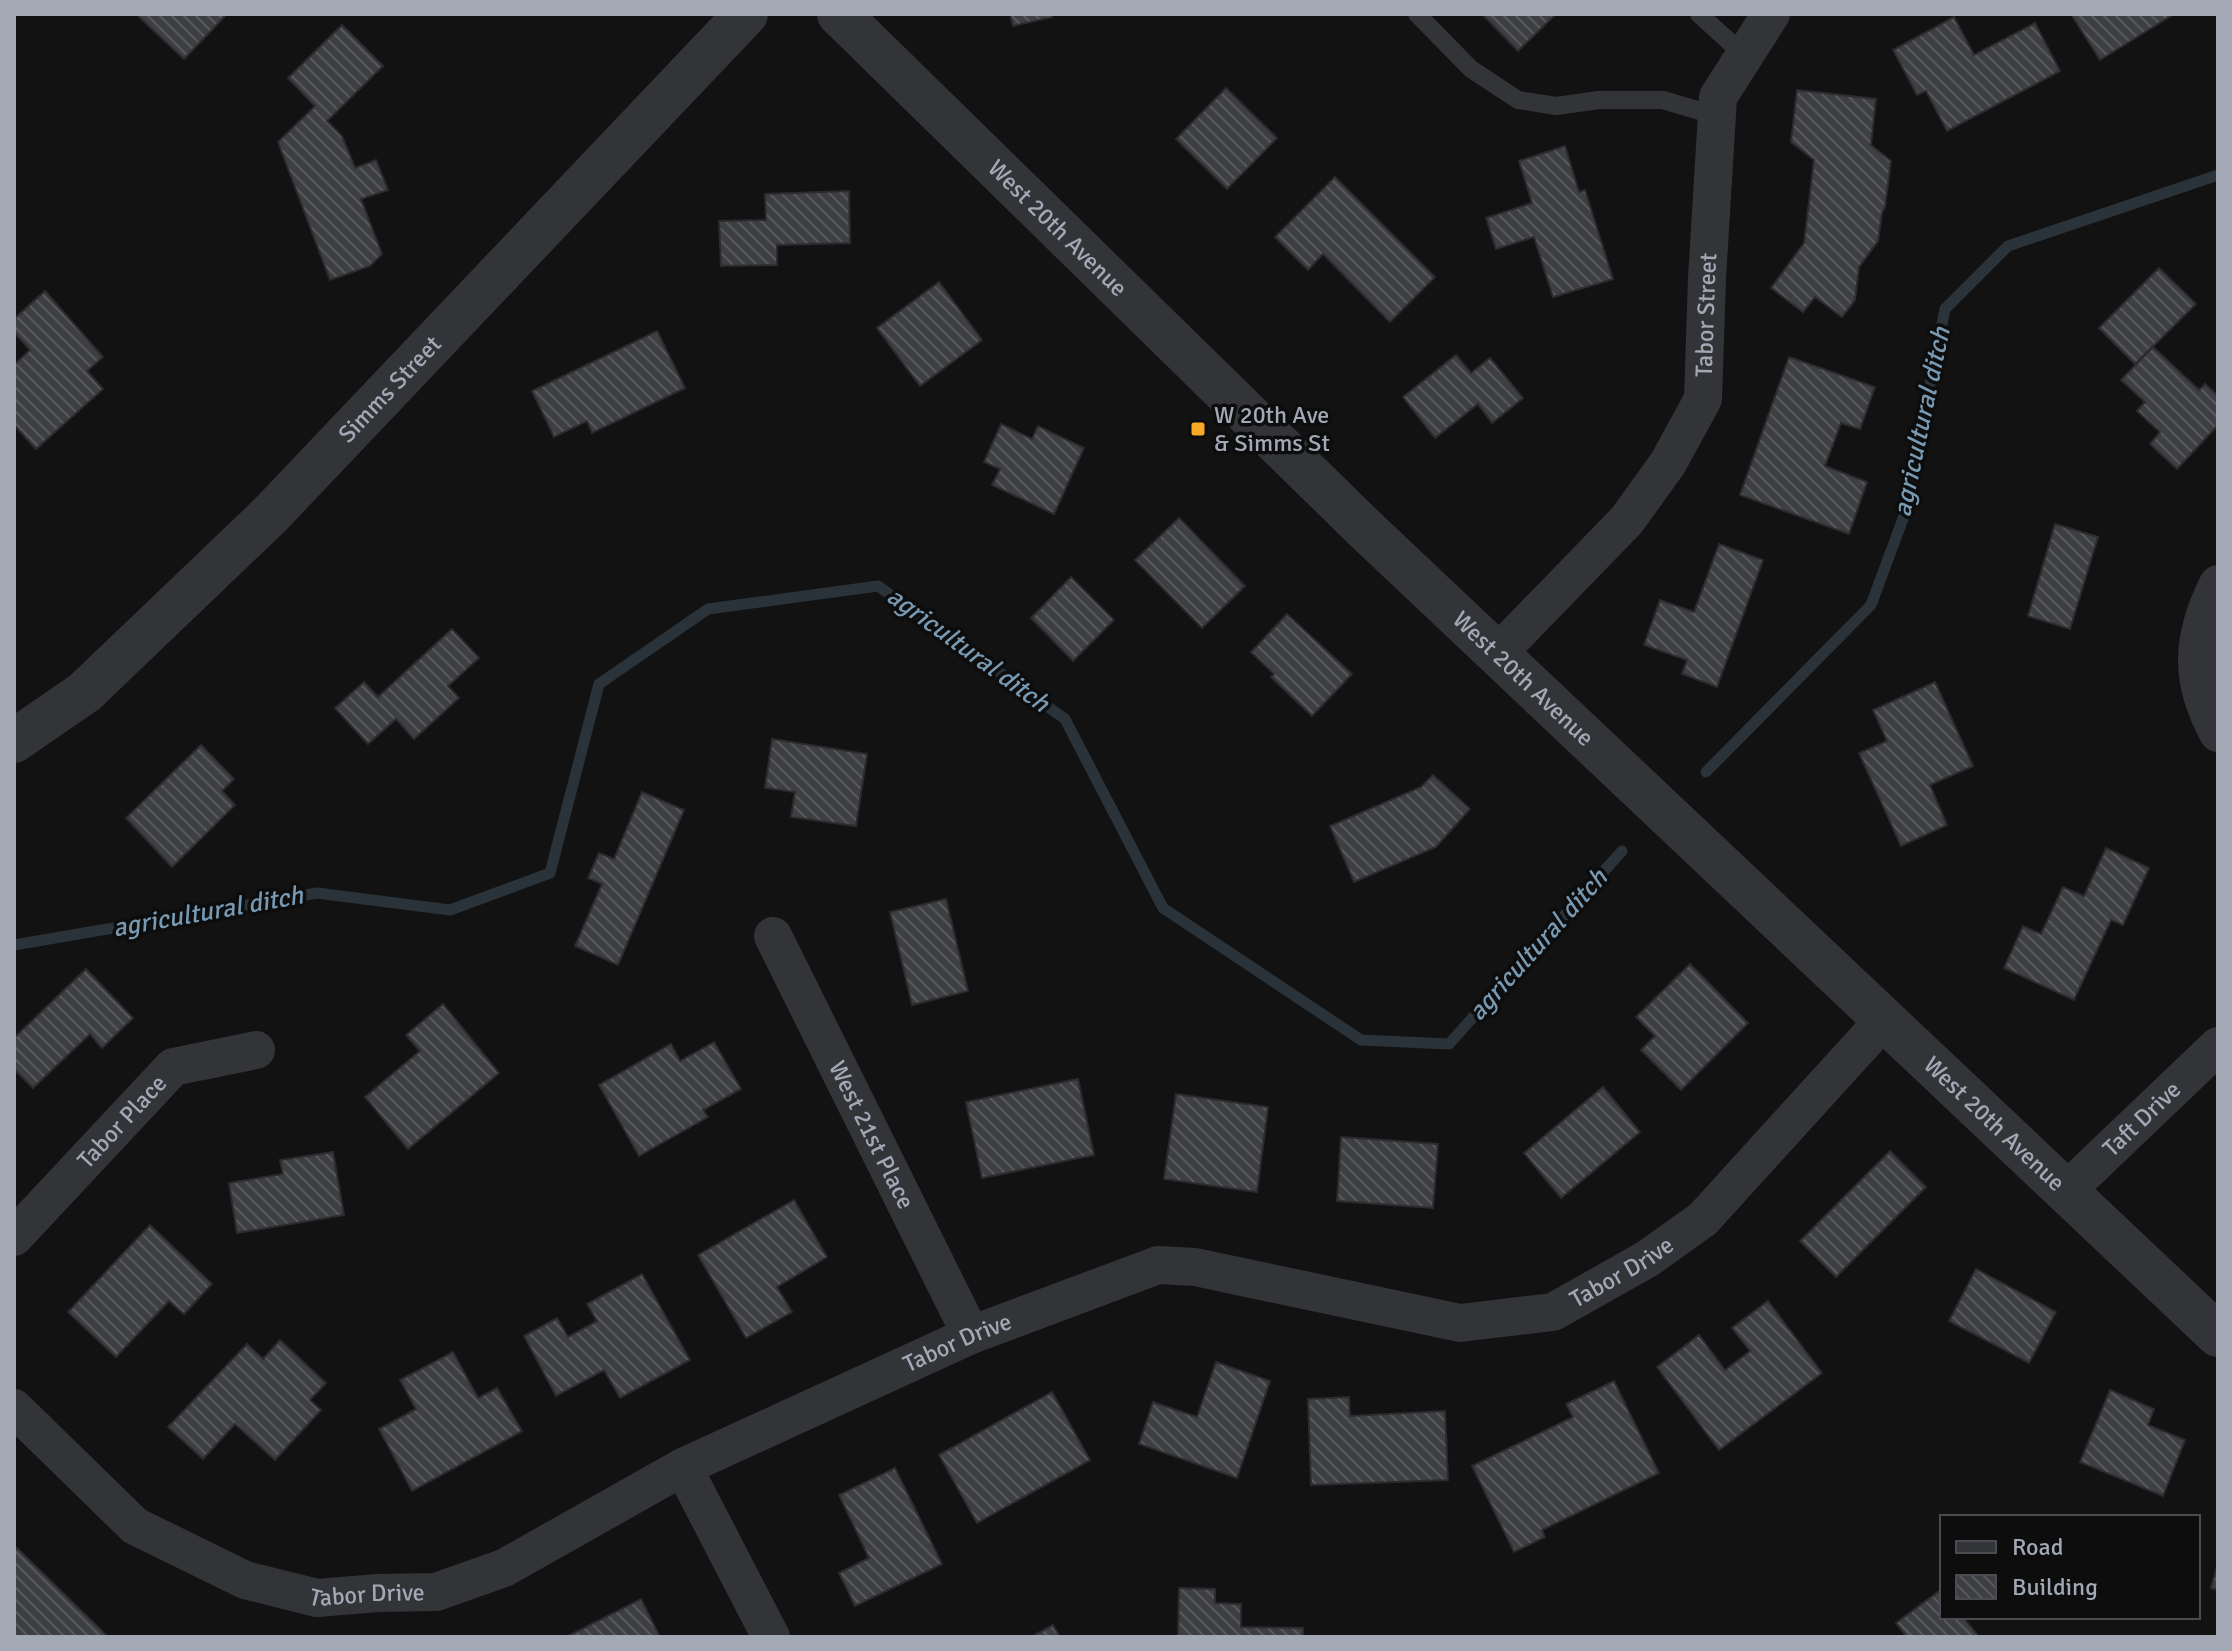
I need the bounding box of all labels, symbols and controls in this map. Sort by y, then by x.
street label: West 20th Avenue [982,153,1134,303]
street label: Tabor Street [1689,252,1723,377]
water label: agricultural ditch [1886,324,1958,520]
street label: Simms Street [332,329,448,449]
place label: W 20th Ave & Simms St [1214,400,1330,458]
marker: W 20th Ave & Simms St [1189,420,1207,438]
water label: agricultural ditch [881,580,1056,720]
street label: West 20th Avenue [1446,605,1600,753]
water label: agricultural ditch [1462,862,1615,1027]
water label: agricultural ditch [110,879,306,944]
street label: West 20th Avenue [1917,1050,2071,1198]
street label: West 21st Place [822,1056,921,1214]
street label: Tabor Place [71,1068,173,1175]
street label: Taft Drive [2096,1075,2187,1163]
street label: Tabor Drive [1565,1230,1679,1314]
street label: Tabor Drive [898,1306,1016,1379]
legend [1940,1515,2200,1619]
text: Road [2012,1532,2063,1562]
text: Building [2012,1572,2098,1602]
street label: Tabor Drive [306,1577,425,1614]

